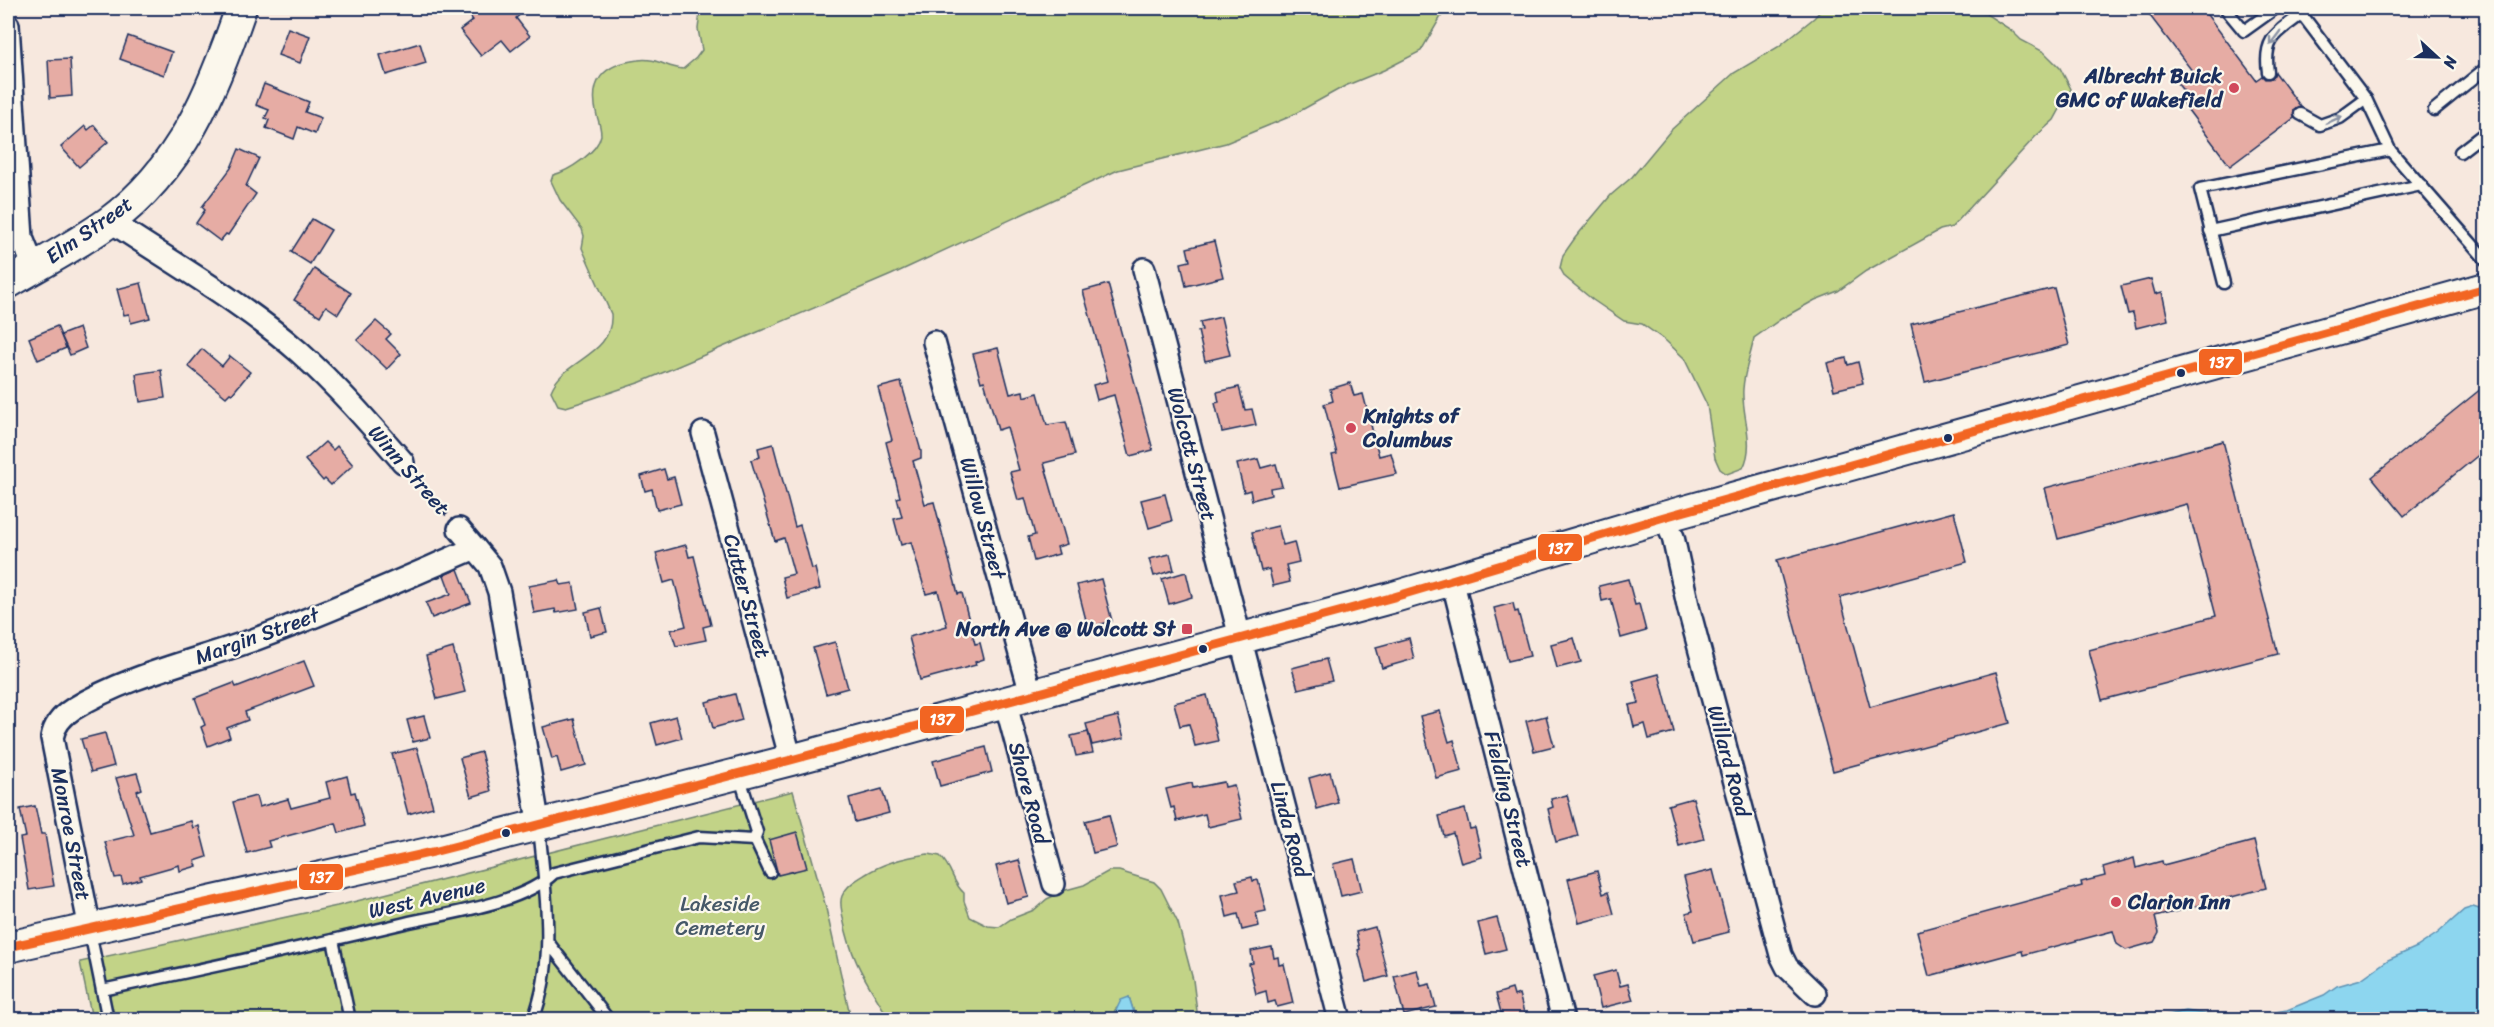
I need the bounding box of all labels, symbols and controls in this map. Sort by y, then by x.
north arrow [2407,27,2467,87]
one-way arrow [2269,30,2282,46]
text: N [2435,51,2466,74]
place label: Albrecht Buick GMC of Wakefield [2055,57,2224,119]
marker: Albrecht Buick GMC of Wakefield [2227,81,2241,95]
one-way arrow [2324,113,2342,125]
street label: Elm Street [37,186,141,274]
line badge: 137 [2198,348,2243,376]
text: 137 [2209,348,2235,377]
unlabelled marker [2175,367,2187,379]
street label: Wolcott Street [1156,383,1228,525]
place label: Knights of Columbus [1362,397,1461,459]
street label: Winn Street [358,416,460,524]
marker: Knights of Columbus [1344,421,1358,435]
unlabelled marker [1942,432,1954,444]
street label: Willow Street [948,453,1018,585]
street label: Cutter Street [712,529,782,663]
line badge: 137 [1537,533,1583,562]
text: 137 [1548,534,1574,563]
street label: Margin Street [189,595,326,676]
place label: North Ave @ Wolcott St [955,610,1177,648]
marker: North Ave @ Wolcott St [1180,622,1194,636]
unlabelled marker [1197,643,1209,655]
street label: Willard Road [1696,701,1763,823]
line badge: 137 [919,705,965,734]
text: 137 [930,705,956,734]
street label: Fielding Street [1473,726,1543,872]
street label: Shore Road [997,738,1061,850]
street label: Monroe Street [39,764,103,904]
street label: Linda Road [1259,776,1322,883]
unlabelled marker [500,827,512,839]
line badge: 137 [298,863,344,891]
text: 137 [309,863,335,892]
street label: West Avenue [365,866,489,930]
place label: Clarion Inn [2127,883,2231,921]
park label: Lakeside Cemetery [675,885,765,947]
marker: Clarion Inn [2109,895,2123,909]

